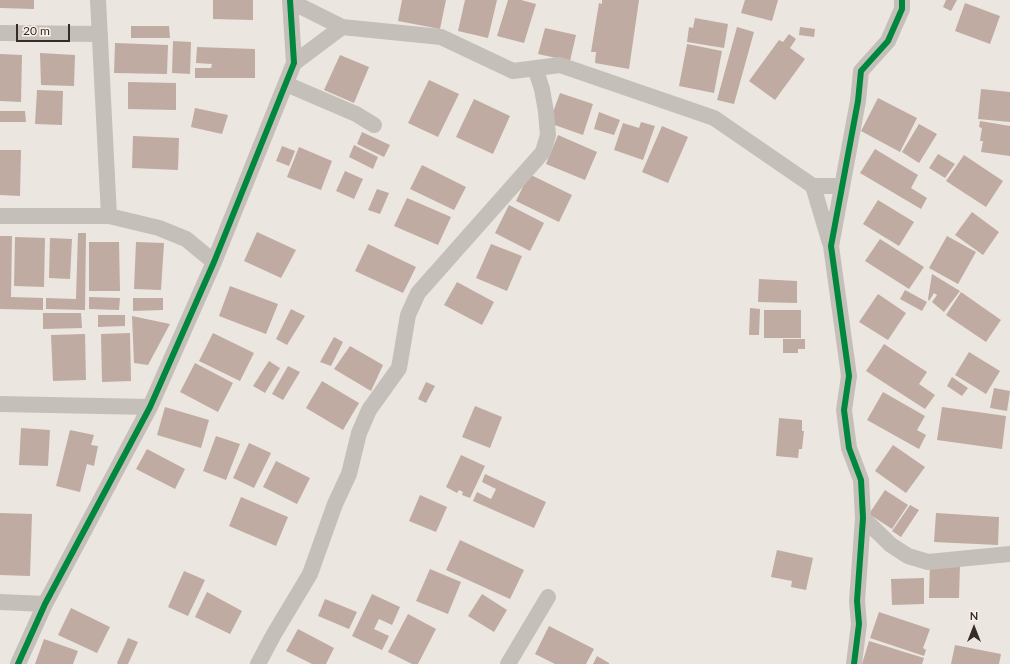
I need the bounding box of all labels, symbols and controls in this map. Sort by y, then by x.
scale bar [18,16,72,42]
text: 20 m [23,23,50,38]
north arrow [954,608,994,648]
text: N [970,609,978,622]

